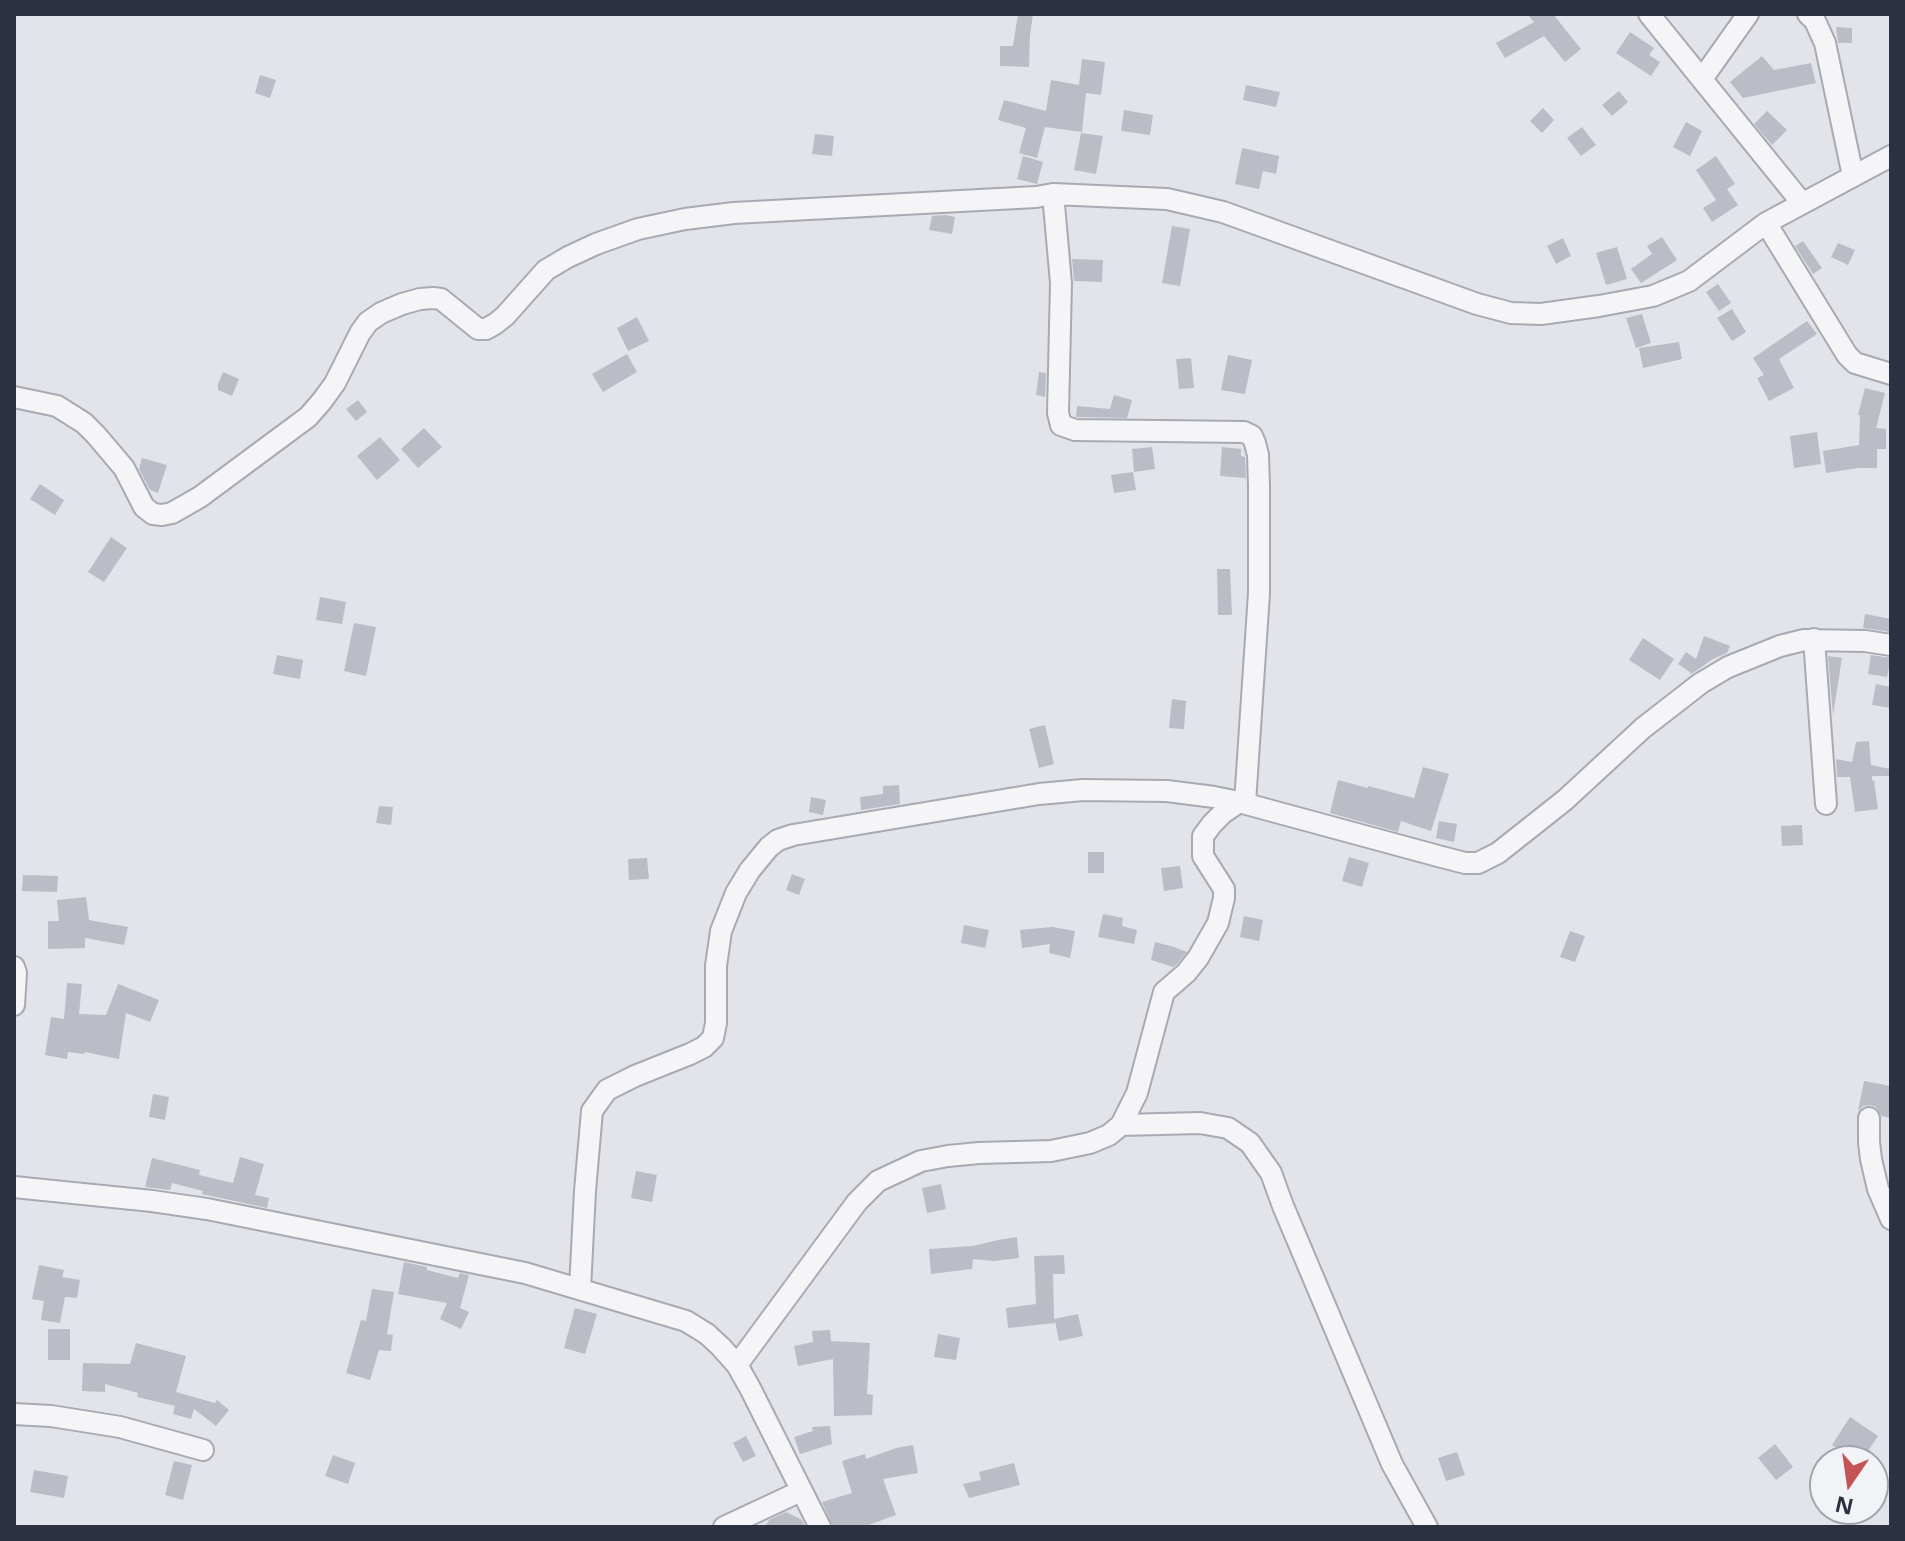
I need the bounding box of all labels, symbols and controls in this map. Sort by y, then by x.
north arrow [1809,1445,1889,1525]
text: N [1832,1490,1856,1523]

